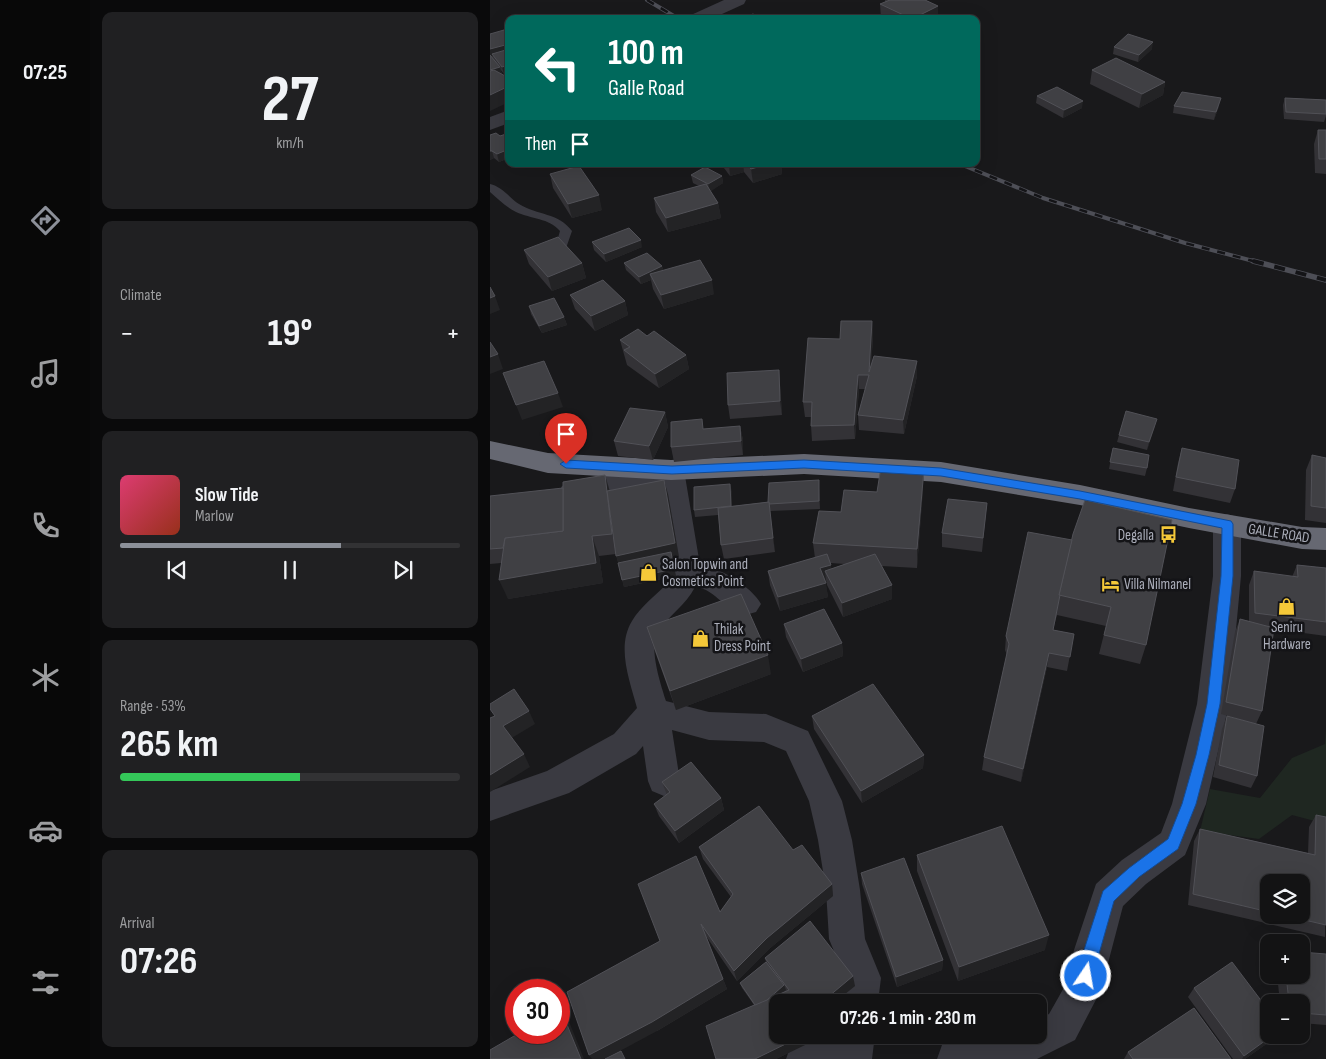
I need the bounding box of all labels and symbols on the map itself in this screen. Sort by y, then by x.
pin [545,413,587,464]
street label: GALLE ROAD [1247,519,1311,548]
bus stop icon: Degalla [1158,525,1178,545]
place label: Degalla [1118,526,1154,545]
place label: Salon Topwin and Cosmetics Point [662,555,748,591]
shop icon: Salon Topwin and Cosmetics Point [638,563,658,583]
hotel icon: Villa Nilmanel [1100,574,1120,594]
place label: Villa Nilmanel [1124,575,1191,594]
shop icon: Seniru Hardware [1277,596,1297,616]
place label: Seniru Hardware [1263,618,1311,654]
place label: Thilak Dress Point [714,620,771,656]
shop icon: Thilak Dress Point [690,628,710,648]
position arrow [1059,949,1111,1001]
speed limit sign: 30 [505,979,570,1044]

